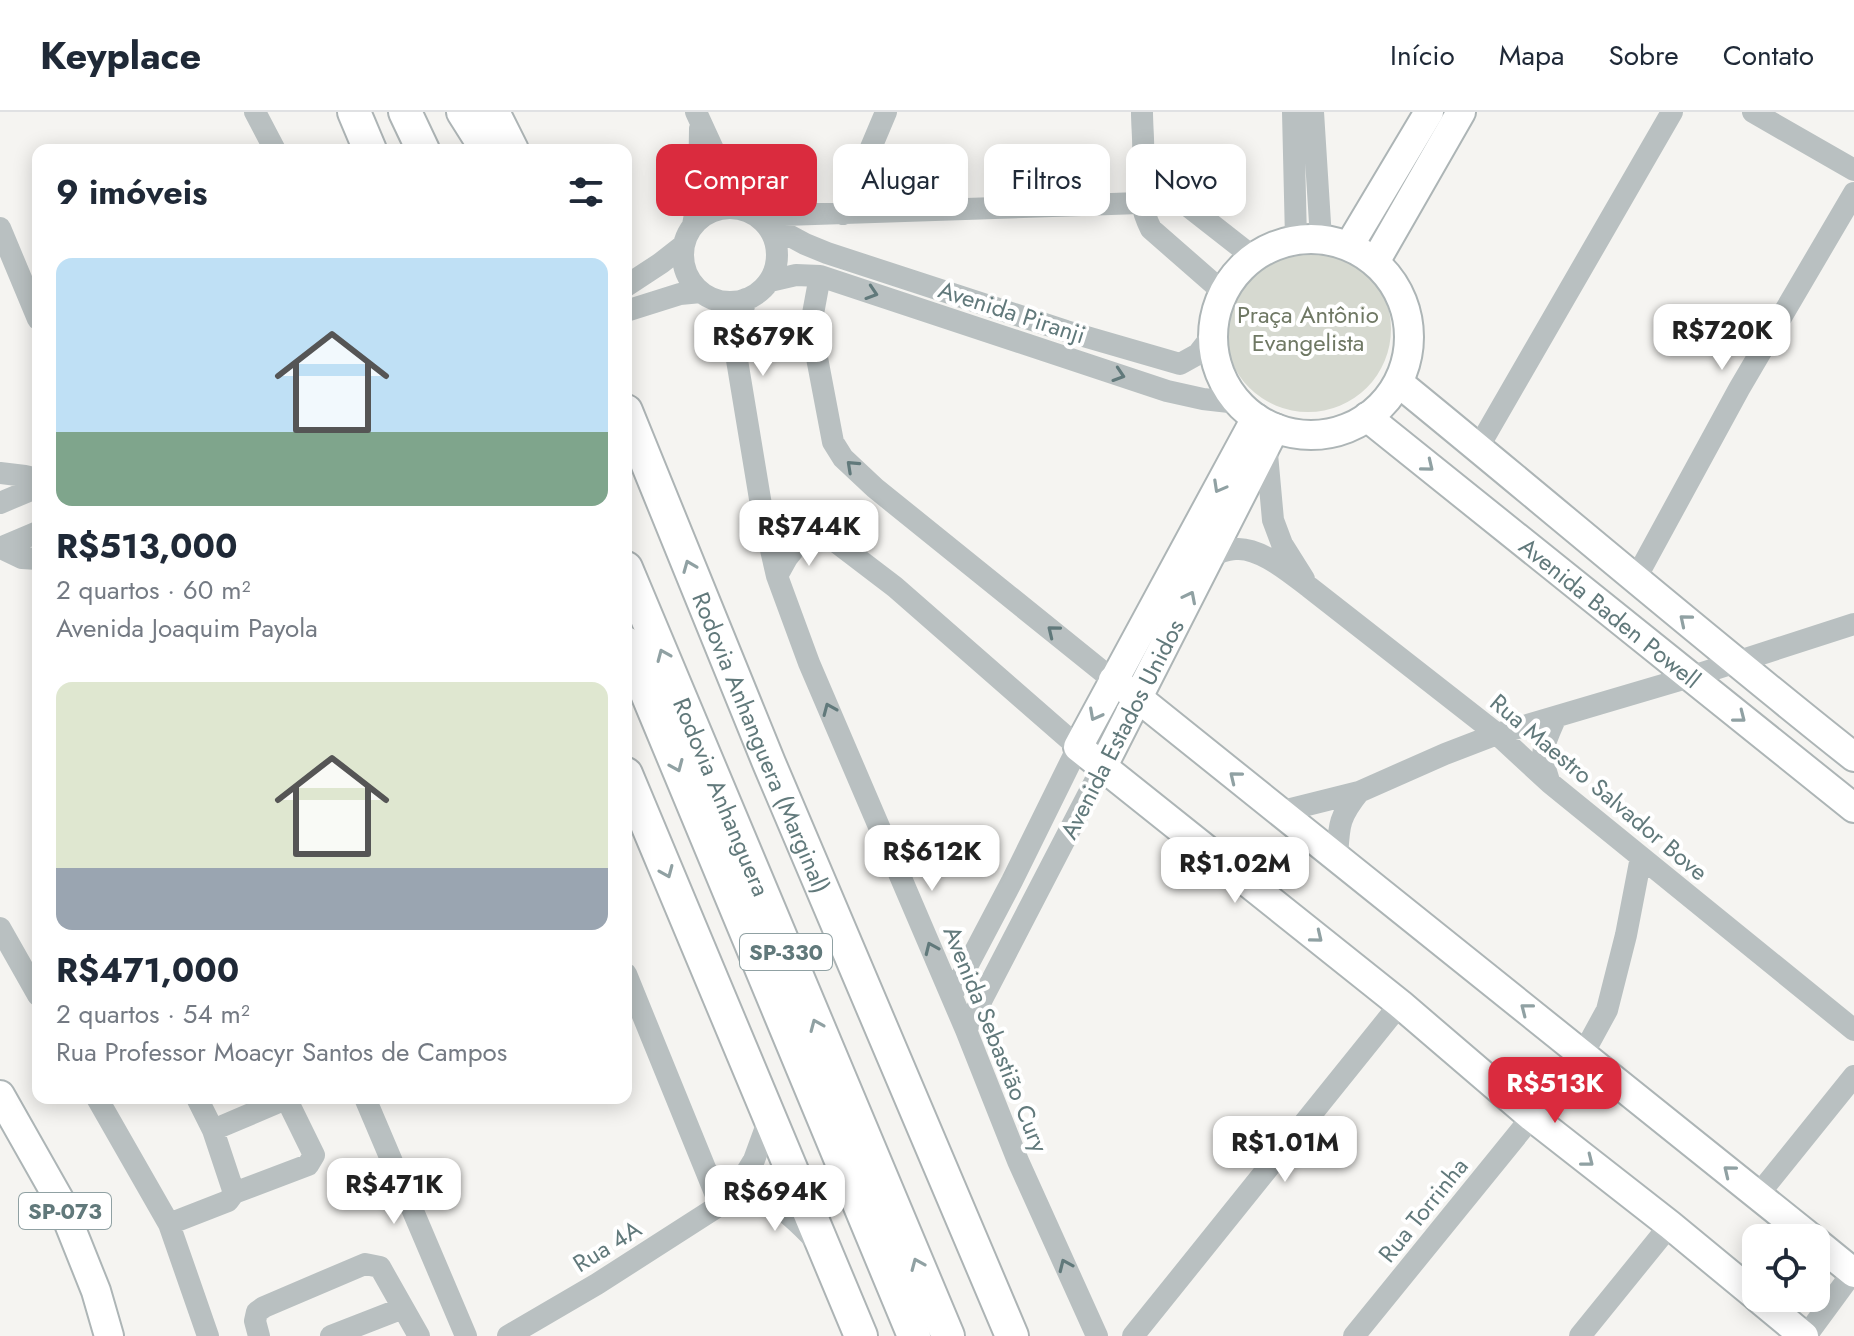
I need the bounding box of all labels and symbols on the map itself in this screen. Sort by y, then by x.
street label: Avenida Piranji [934,272,1090,352]
one-way arrow [865,284,879,300]
park label: Praça Antônio Evangelista [1237,297,1379,360]
pin: R$720K [1657,304,1787,372]
pin: R$679K [698,310,828,378]
one-way arrow [1112,366,1125,382]
one-way arrow [1419,457,1434,471]
one-way arrow [847,461,861,476]
one-way arrow [1213,478,1229,492]
pin: R$744K [744,500,874,568]
street label: Avenida Baden Powell [1512,529,1709,696]
one-way arrow [682,560,699,574]
street label: Rodovia Anhanguera (Marginal) [686,588,838,896]
one-way arrow [1180,590,1195,605]
street label: Avenida Estados Unidos [1051,613,1193,845]
one-way arrow [1679,615,1694,630]
one-way arrow [1047,627,1062,641]
one-way arrow [656,649,672,663]
street label: Rua Maestro Salvador Bove [1482,685,1716,889]
street label: Rodovia Anhanguera [667,694,777,900]
one-way arrow [822,703,838,717]
one-way arrow [1090,707,1105,722]
one-way arrow [1731,707,1745,722]
one-way arrow [668,758,684,772]
one-way arrow [1230,772,1244,787]
pin: R$612K [867,825,997,893]
pin: R$1.02M [1161,837,1309,905]
one-way arrow [657,864,673,878]
street label: Avenida Sebastião Cury [935,921,1058,1158]
one-way arrow [1308,927,1322,942]
road number: SP-330 [740,934,832,970]
one-way arrow [925,942,941,956]
one-way arrow [1520,1004,1535,1018]
one-way arrow [810,1018,826,1033]
pin: R$513K [1490,1057,1620,1125]
pin: R$1.01M [1211,1116,1359,1184]
street label: Rua Torrinha [1370,1150,1476,1270]
one-way arrow [1579,1152,1594,1166]
pin: R$471K [329,1158,459,1226]
pin: R$694K [710,1165,840,1233]
one-way arrow [1724,1166,1738,1181]
road number: SP-073 [19,1193,111,1229]
street label: Rua 4A [566,1211,648,1281]
one-way arrow [911,1258,927,1272]
one-way arrow [1059,1259,1075,1273]

